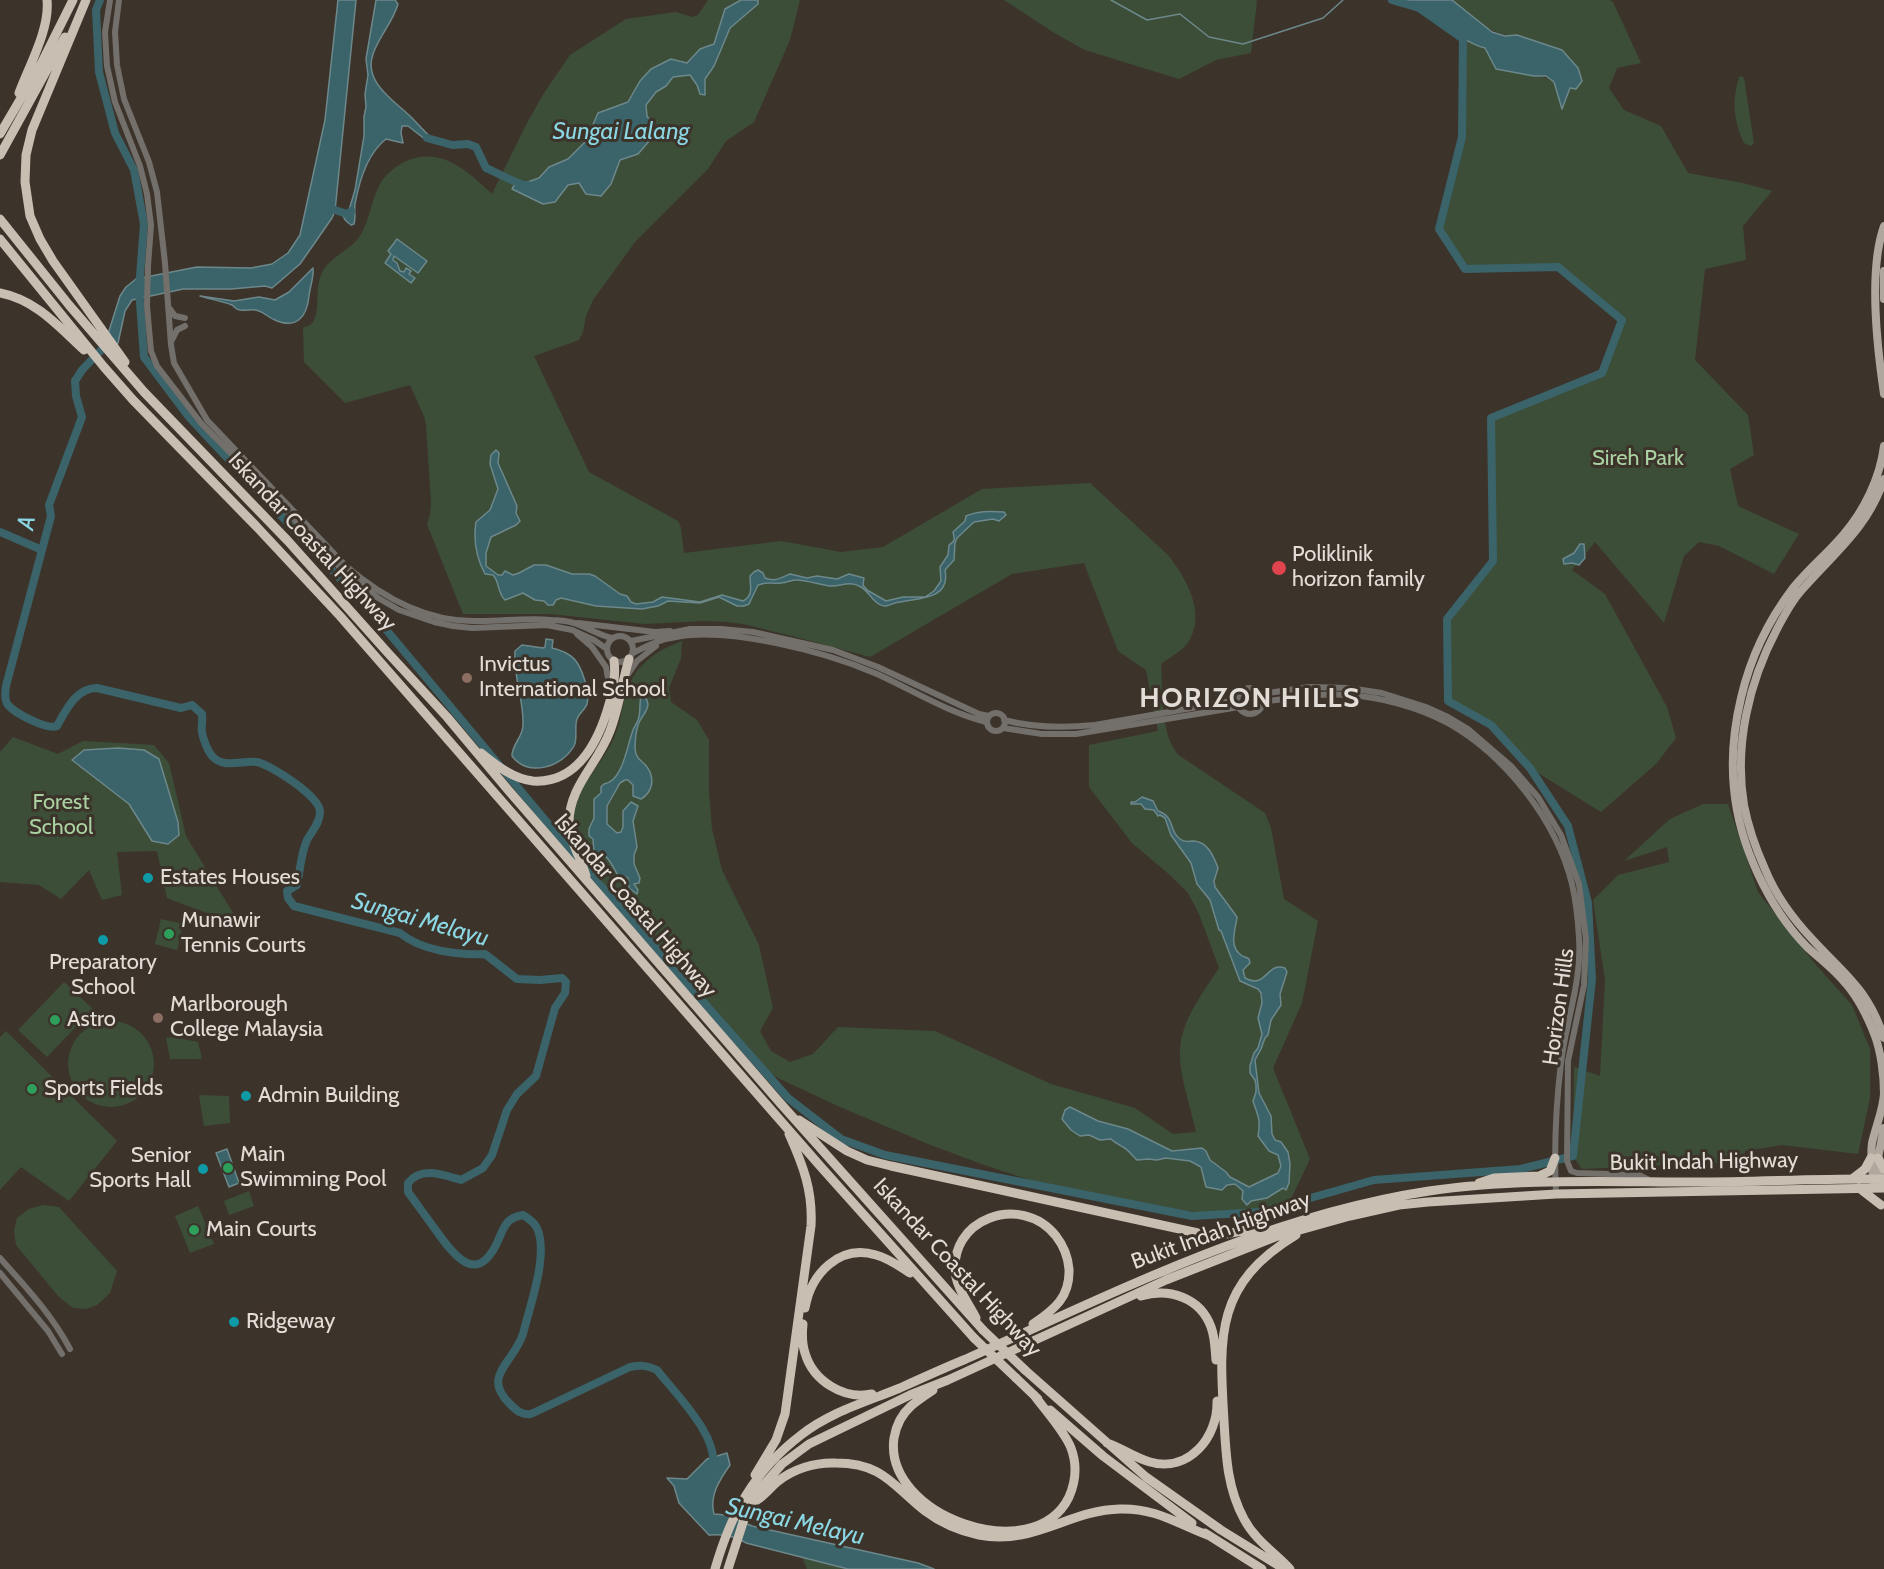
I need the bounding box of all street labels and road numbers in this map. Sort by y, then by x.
street label: Iskandar Coastal Highway [222,447,402,637]
street label: Iskandar Coastal Highway [548,809,722,1003]
street label: Horizon Hills [1538,947,1580,1067]
street label: Bukit Indah Highway [1609,1147,1799,1177]
street label: Iskandar Coastal Highway [867,1173,1047,1363]
street label: Bukit Indah Highway [1128,1186,1314,1276]

